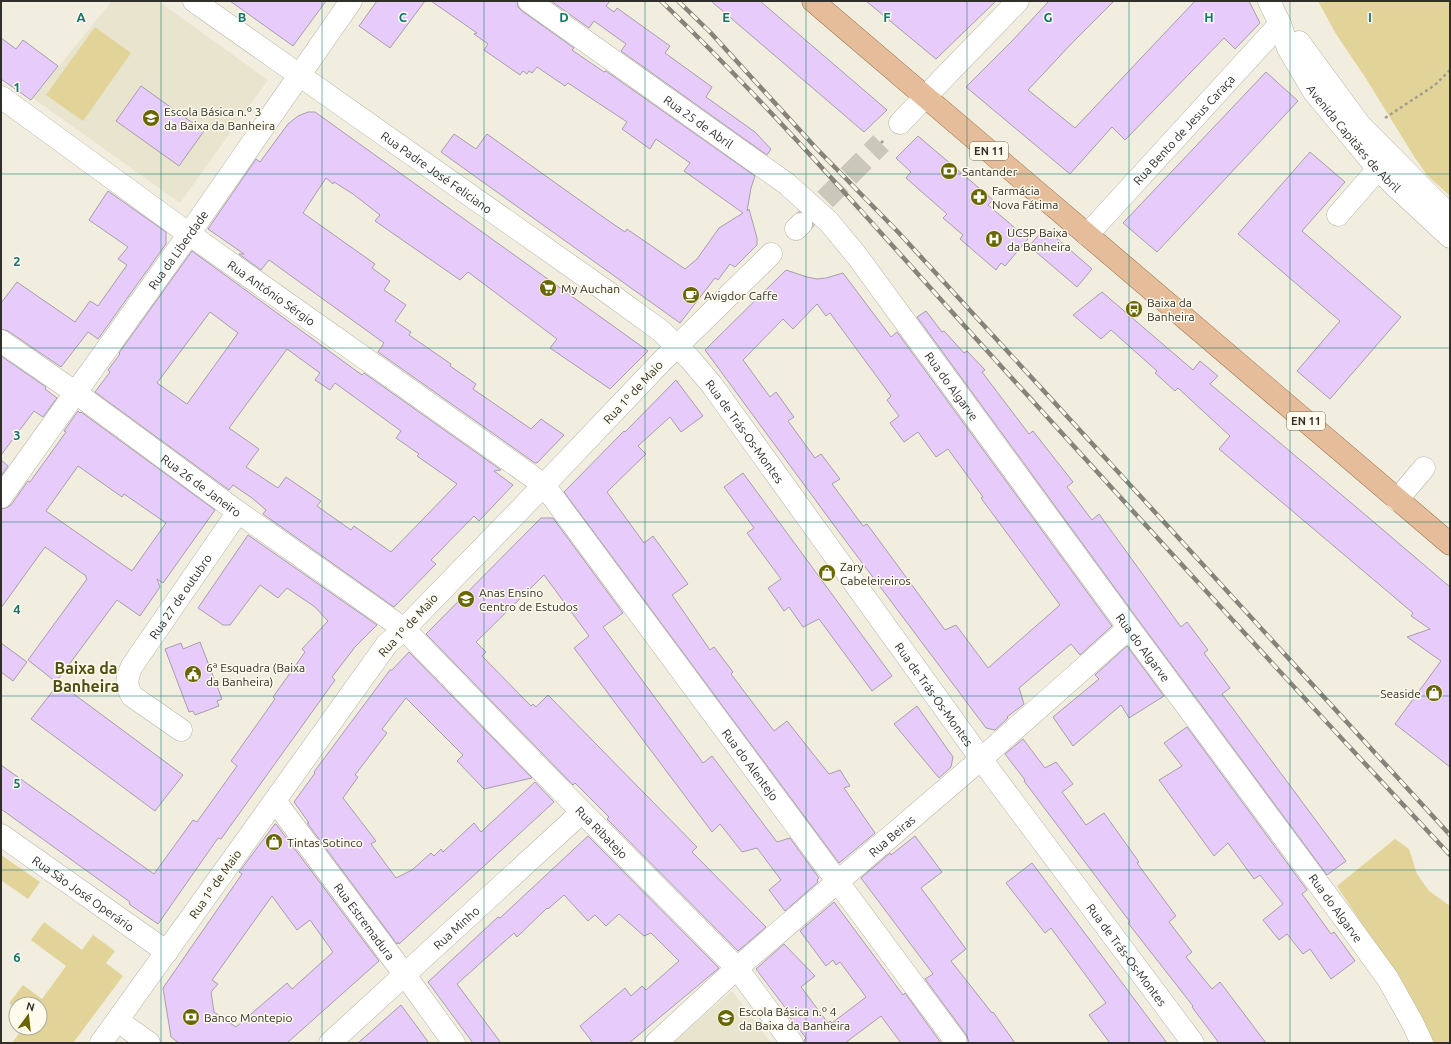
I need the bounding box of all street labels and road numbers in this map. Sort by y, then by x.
street label: Rua Bento de Jesus Caraça [1130,72,1237,187]
street label: Avenida Capitães de Abril [1305,82,1403,194]
street label: Rua 25 de Abril [662,92,736,150]
street label: Rua Padre José Feliciano [379,128,495,215]
road number: EN 11 [970,142,1008,160]
street label: Rua da Liberdade [145,208,210,291]
street label: Rua António Sérgio [226,257,318,328]
street label: Rua do Algarve [923,349,981,423]
street label: Rua 1º de Maio [601,358,665,426]
street label: Rua de Trás-Os-Montes [704,377,787,485]
road number: EN 11 [1287,412,1325,430]
street label: Rua 26 de Janeiro [159,452,244,519]
street label: Rua 27 de outubro [146,551,214,641]
street label: Rua 1º de Maio [376,591,440,659]
street label: Rua do Algarve [1114,611,1173,684]
street label: Rua de Trás-Os-Montes [893,640,976,748]
street label: Rua do Alentejo [720,726,782,803]
street label: Rua Ribatejo [573,803,631,861]
street label: Rua Beiras [866,812,917,859]
street label: Rua 1º de Maio [186,847,244,921]
street label: Rua São José Operário [30,853,137,933]
street label: Rua do Algarve [1307,871,1365,945]
street label: Rua Estremadura [332,880,398,962]
street label: Rua de Trás-Os-Montes [1085,901,1169,1008]
street label: Rua Minho [431,903,482,952]

